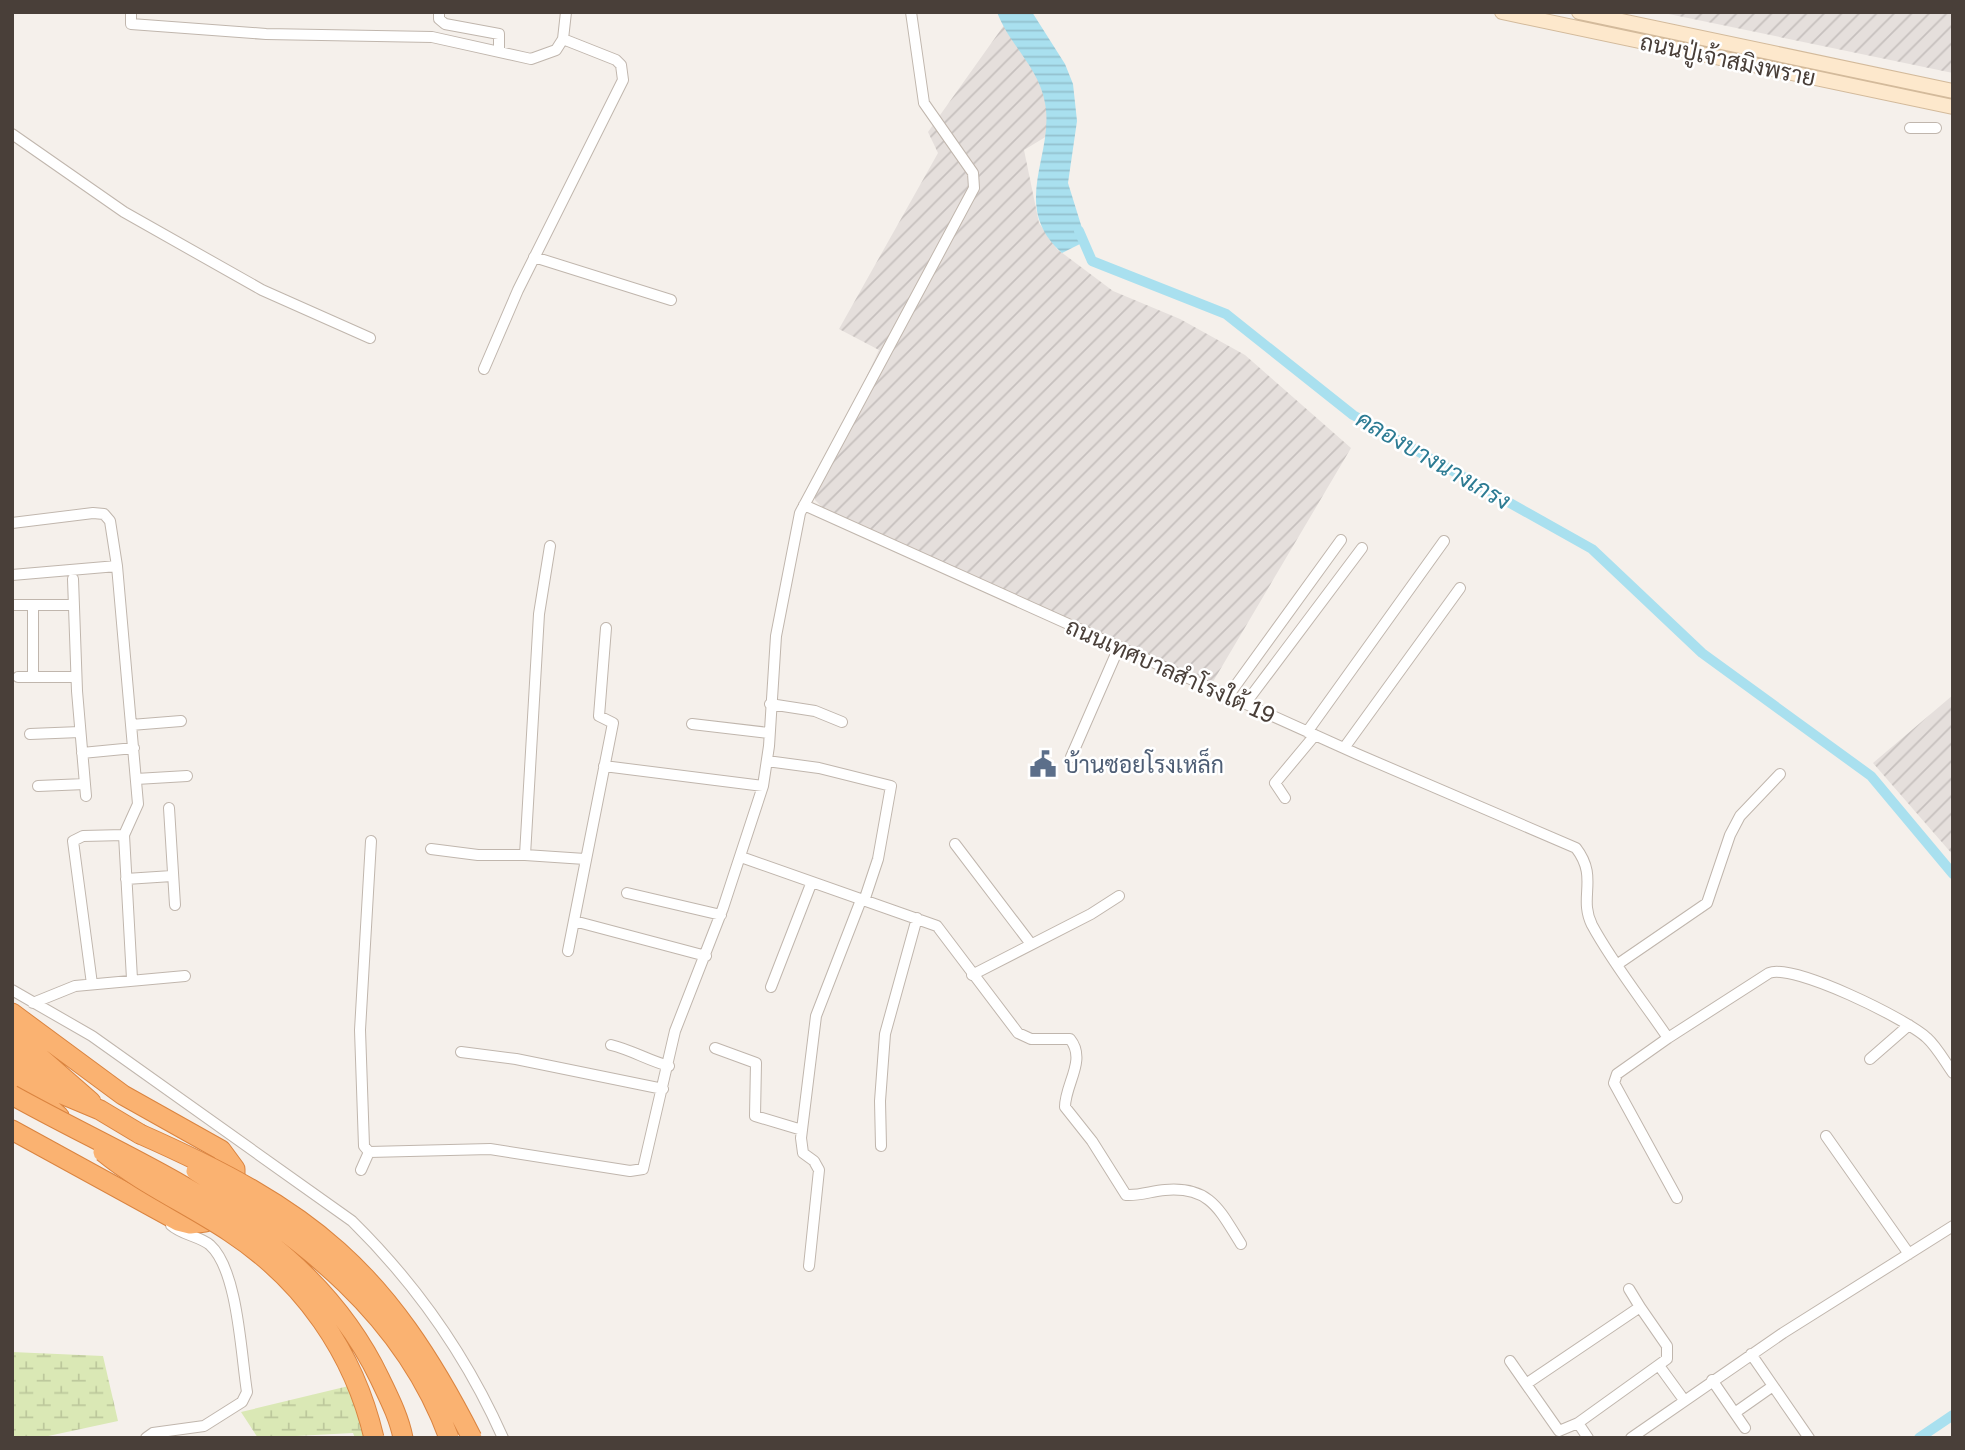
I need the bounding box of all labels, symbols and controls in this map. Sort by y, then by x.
street label: ถนนปู่เจ้าสมิงพราย [1637,27,1818,95]
water label: คลองบางนางเกรง [1352,403,1516,515]
street label: ถนนเทศบาลสำโรงใต้ 19 [1062,610,1280,729]
place label: บ้านซอยโรงเหล็ก [1064,748,1224,778]
public building icon: บ้านซอยโรงเหล็ก [1028,749,1058,779]

